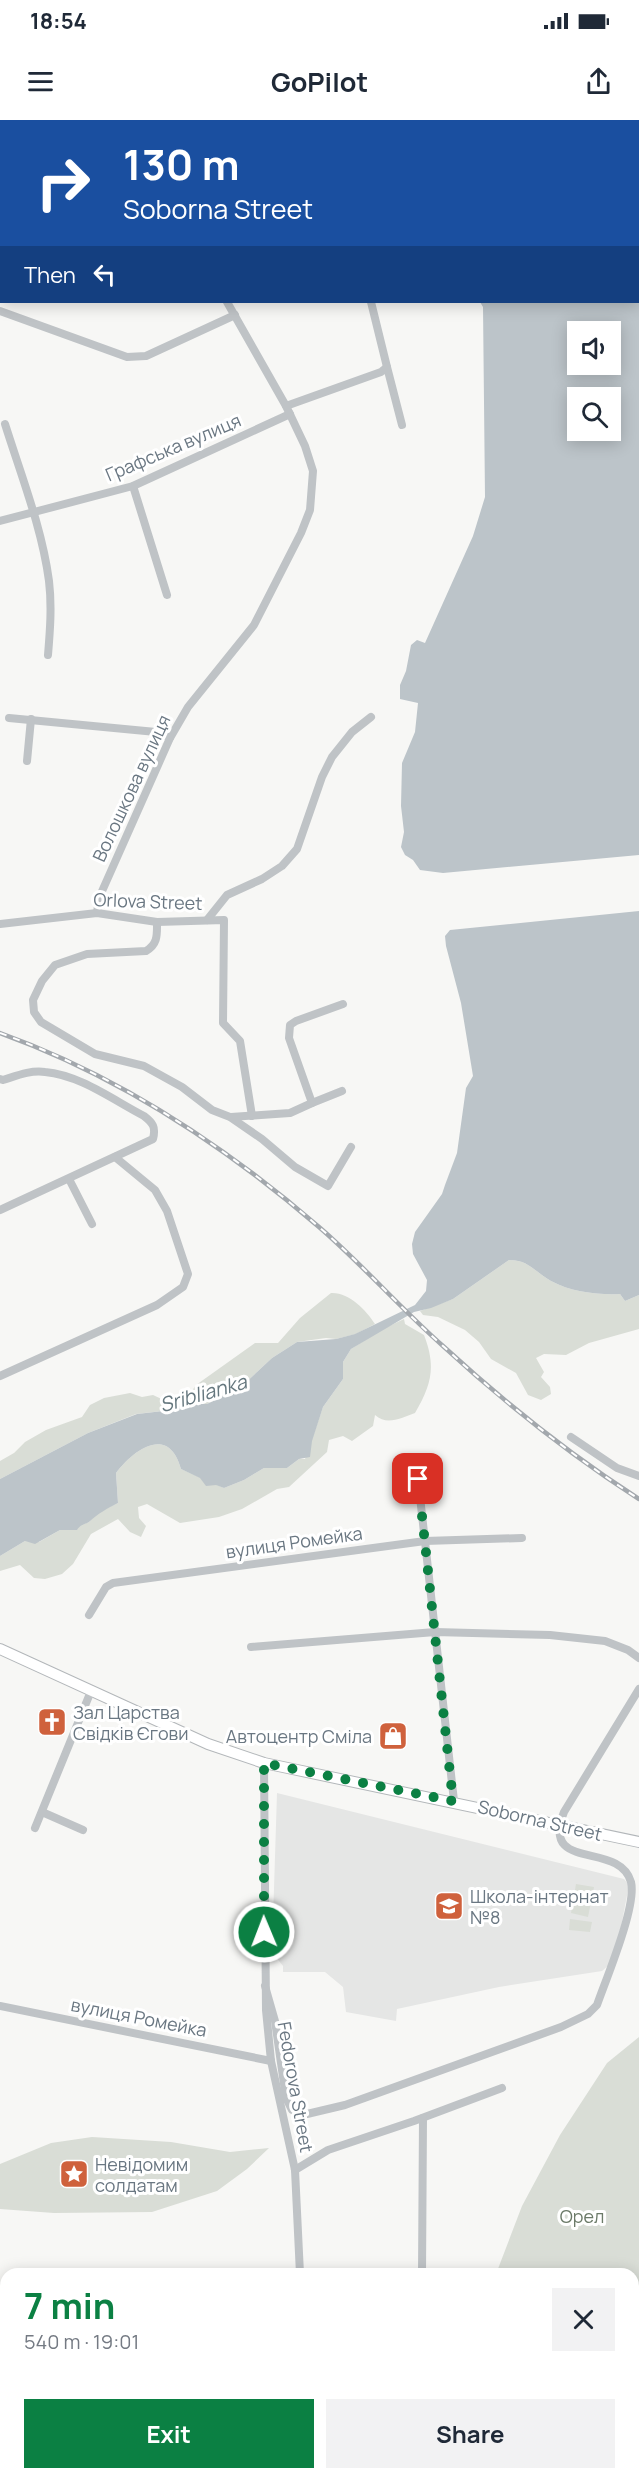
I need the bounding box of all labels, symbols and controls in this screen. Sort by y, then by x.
text: 18:54 [30,6,87,36]
text: GoPilot [271,63,368,100]
icon: menu [24,65,57,98]
icon: share [582,65,615,98]
text: 130 m [123,135,240,193]
icon: right [24,144,102,222]
text: Soborna Street [123,190,313,227]
icon: left [88,258,121,291]
text: Then [24,260,76,290]
map controls [567,321,621,441]
button: sound [567,321,621,375]
button: search [567,387,621,441]
street label: Графська вулиця [102,408,244,486]
street label: Волошкова вулиця [86,711,176,865]
street label: Orlova Street [93,887,203,915]
water label: Sriblianka [156,1367,251,1418]
pin [392,1453,443,1504]
icon: arrive [401,1462,434,1495]
street label: вулиця Ромейка [224,1521,364,1563]
place label: Зал Царства Свідків Єгови [73,1700,188,1745]
church icon: Зал Царства Свідків Єгови [36,1706,68,1738]
shop icon: Автоцентр Сміла [377,1720,409,1752]
place label: Автоцентр Сміла [226,1724,372,1748]
street label: Soborna Street [476,1794,604,1846]
place label: Школа-інтернат №8 [470,1884,609,1929]
school or university icon: Школа-інтернат №8 [433,1890,465,1922]
position arrow [232,1900,296,1964]
street label: вулиця Ромейка [69,1992,209,2042]
street label: Fedorova Street [273,2020,319,2154]
place label: Невідомим солдатам [95,2152,188,2197]
place icon: Невідомим солдатам [58,2158,90,2190]
park label: Орел [560,2204,604,2228]
text: 7 min [24,2281,115,2330]
button: close [552,2288,615,2351]
text: 540 m · 19:01 [24,2328,139,2355]
button: Exit [24,2399,314,2468]
button: Share [326,2399,615,2468]

